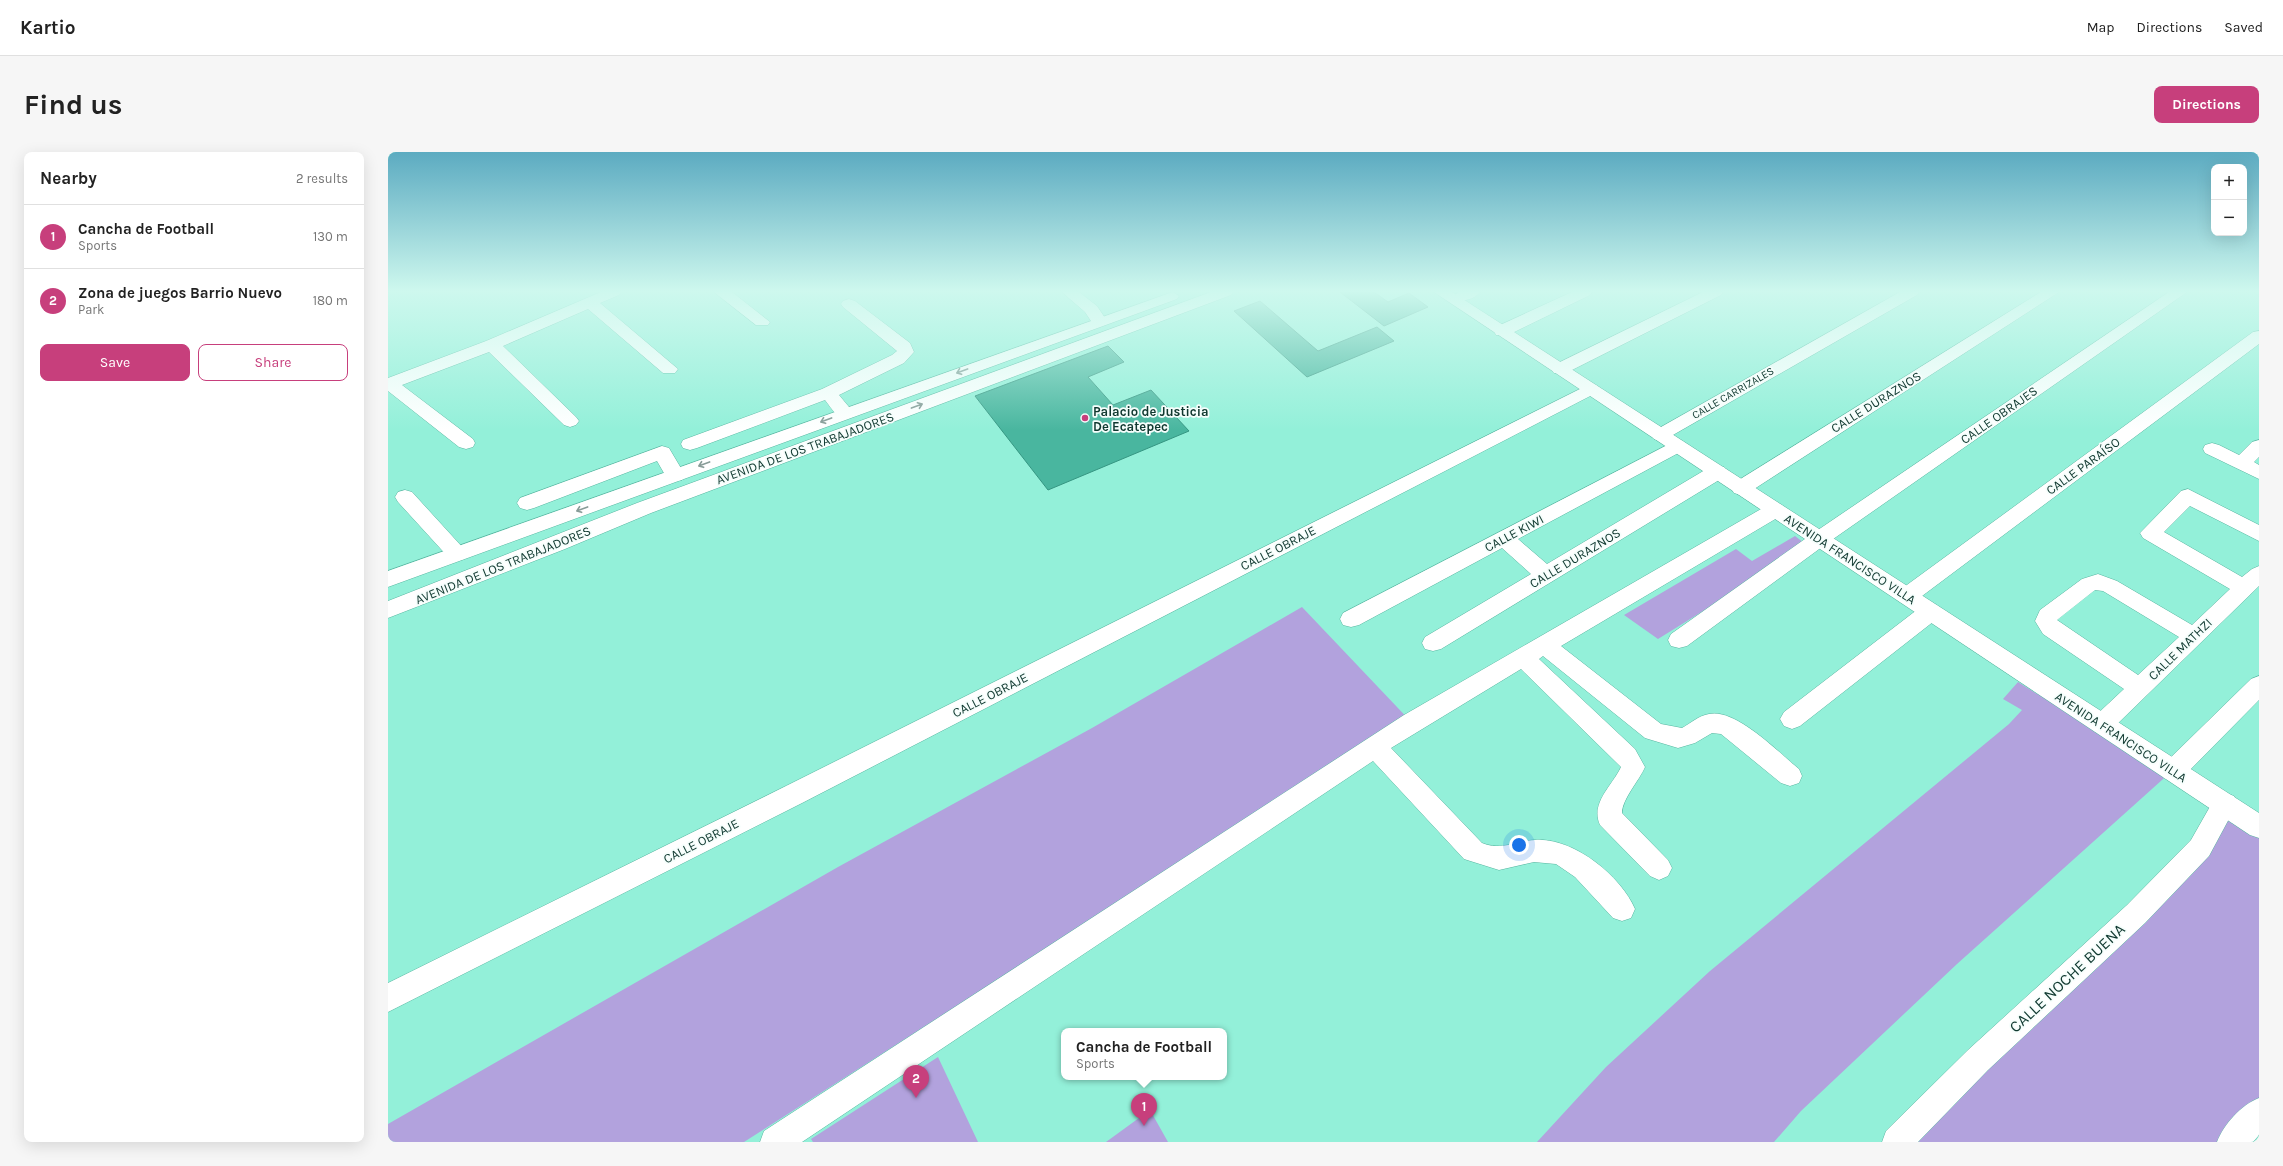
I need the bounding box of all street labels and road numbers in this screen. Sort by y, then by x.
street label: CALLE CARRIZALES [1690,364,1776,422]
street label: CALLE DURAZNOS [1828,368,1924,436]
street label: CALLE OBRAJES [1958,383,2040,447]
street label: AVENIDA DE LOS TRABAJADORES [714,409,896,487]
street label: CALLE PARAÍSO [2042,433,2123,498]
street label: CALLE KIWI [1482,511,1546,555]
street label: AVENIDA FRANCISCO VILLA [1781,511,1919,608]
street label: AVENIDA DE LOS TRABAJADORES [413,523,593,607]
street label: CALLE OBRAJE [1238,523,1318,573]
street label: CALLE DURAZNOS [1527,525,1623,591]
street label: CALLE MATHZI [2145,615,2215,683]
street label: CALLE OBRAJE [950,670,1030,720]
street label: AVENIDA FRANCISCO VILLA [2052,689,2190,786]
street label: CALLE OBRAJE [661,816,741,866]
street label: CALLE NOCHE BUENA [2005,920,2129,1036]

